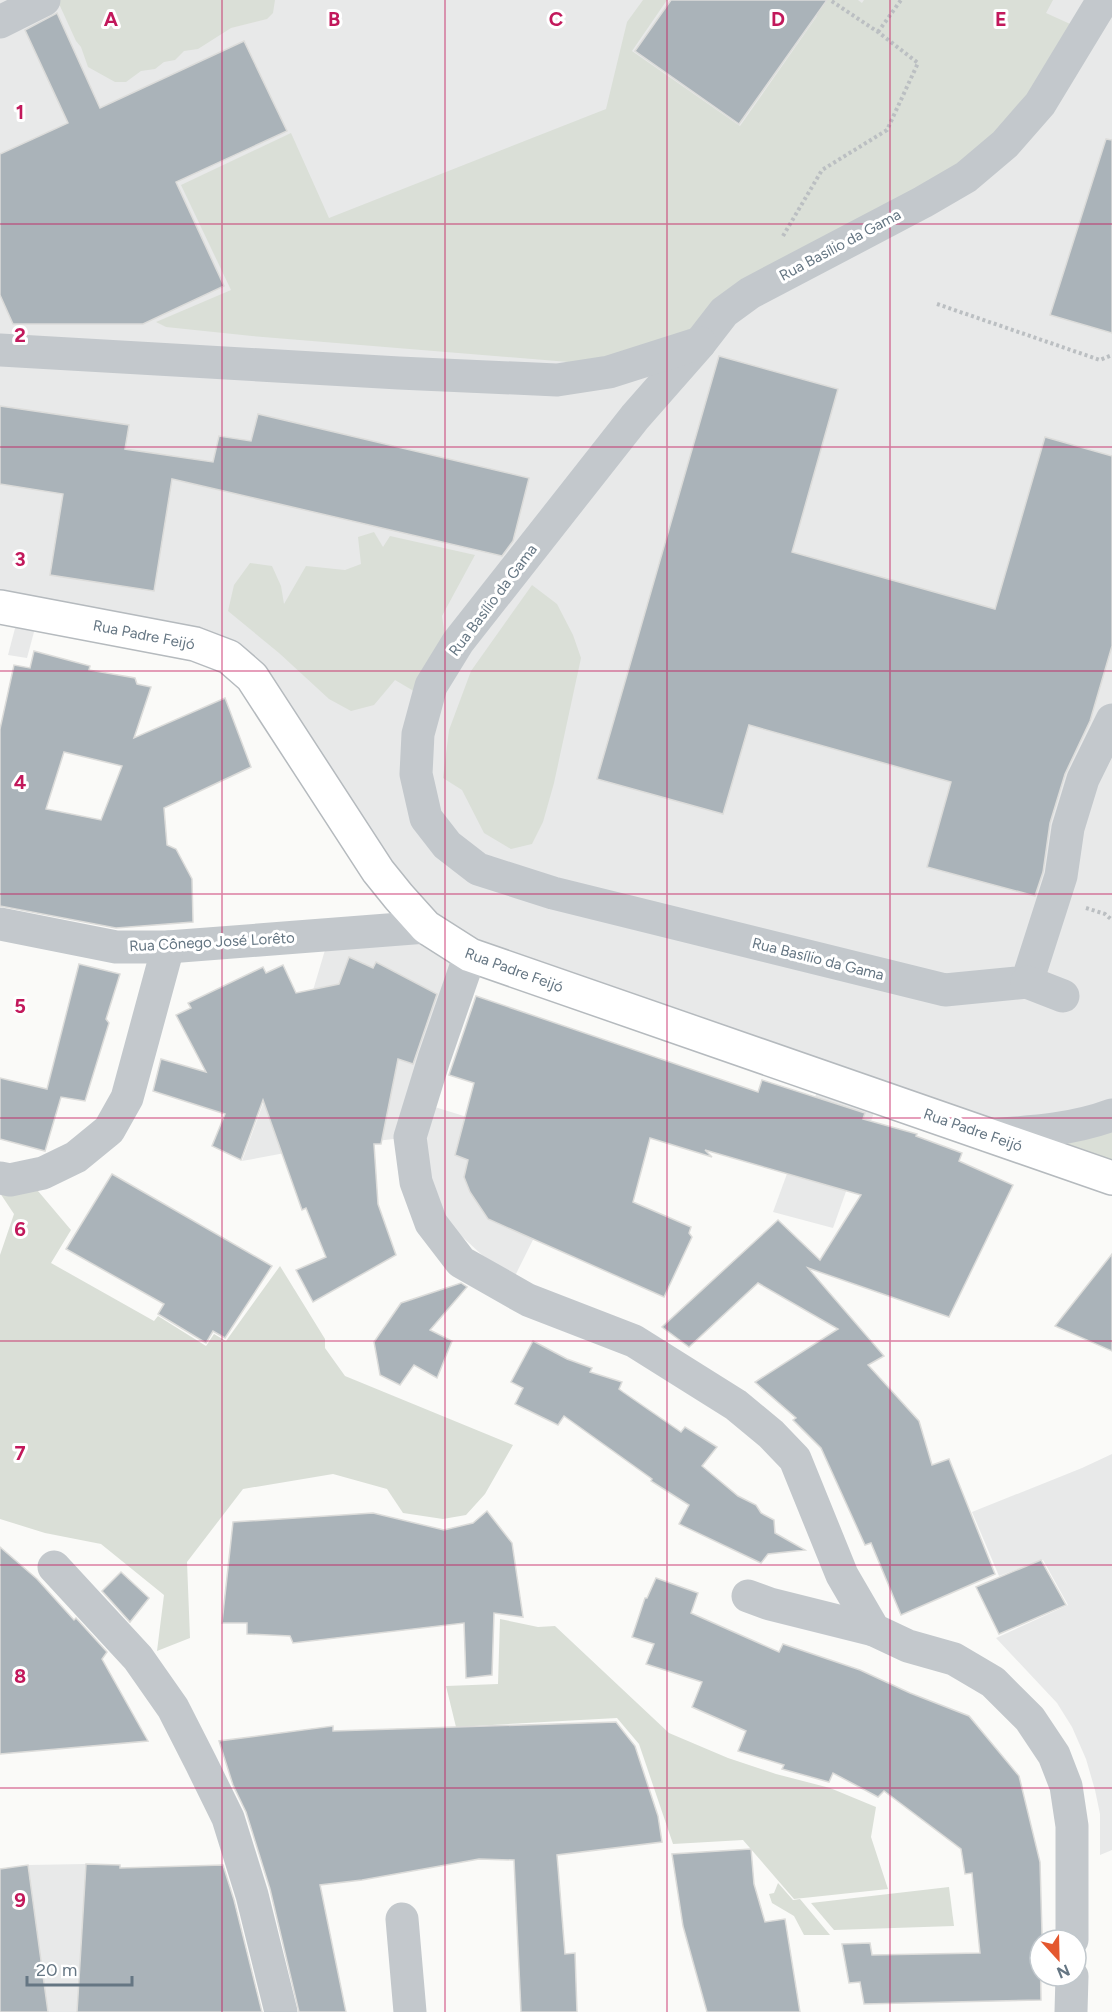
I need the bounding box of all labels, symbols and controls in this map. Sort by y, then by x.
text: A [104,7,119,31]
text: B [328,7,340,31]
text: C [549,7,563,31]
text: D [771,7,785,31]
text: E [995,7,1007,31]
text: 1 [16,100,24,124]
street label: Rua Basílio da Gama [776,205,904,285]
text: 2 [14,323,26,347]
street label: Rua Basílio da Gama [445,541,541,659]
text: 3 [14,547,26,571]
street label: Rua Padre Feijó [91,616,197,654]
text: 4 [14,770,27,794]
street label: Rua Cônego José Lorêto [129,929,296,955]
street label: Rua Basílio da Gama [750,934,886,984]
street label: Rua Padre Feijó [462,944,566,996]
text: 5 [14,994,26,1018]
street label: Rua Padre Feijó [921,1105,1025,1155]
text: 6 [14,1217,26,1241]
text: 7 [14,1441,26,1465]
text: 8 [14,1664,26,1688]
text: 9 [14,1888,26,1912]
north arrow [1028,1928,1088,1988]
scale bar [27,1949,132,1987]
text: 20 m [36,1959,77,1981]
text: N [1054,1960,1073,1983]

